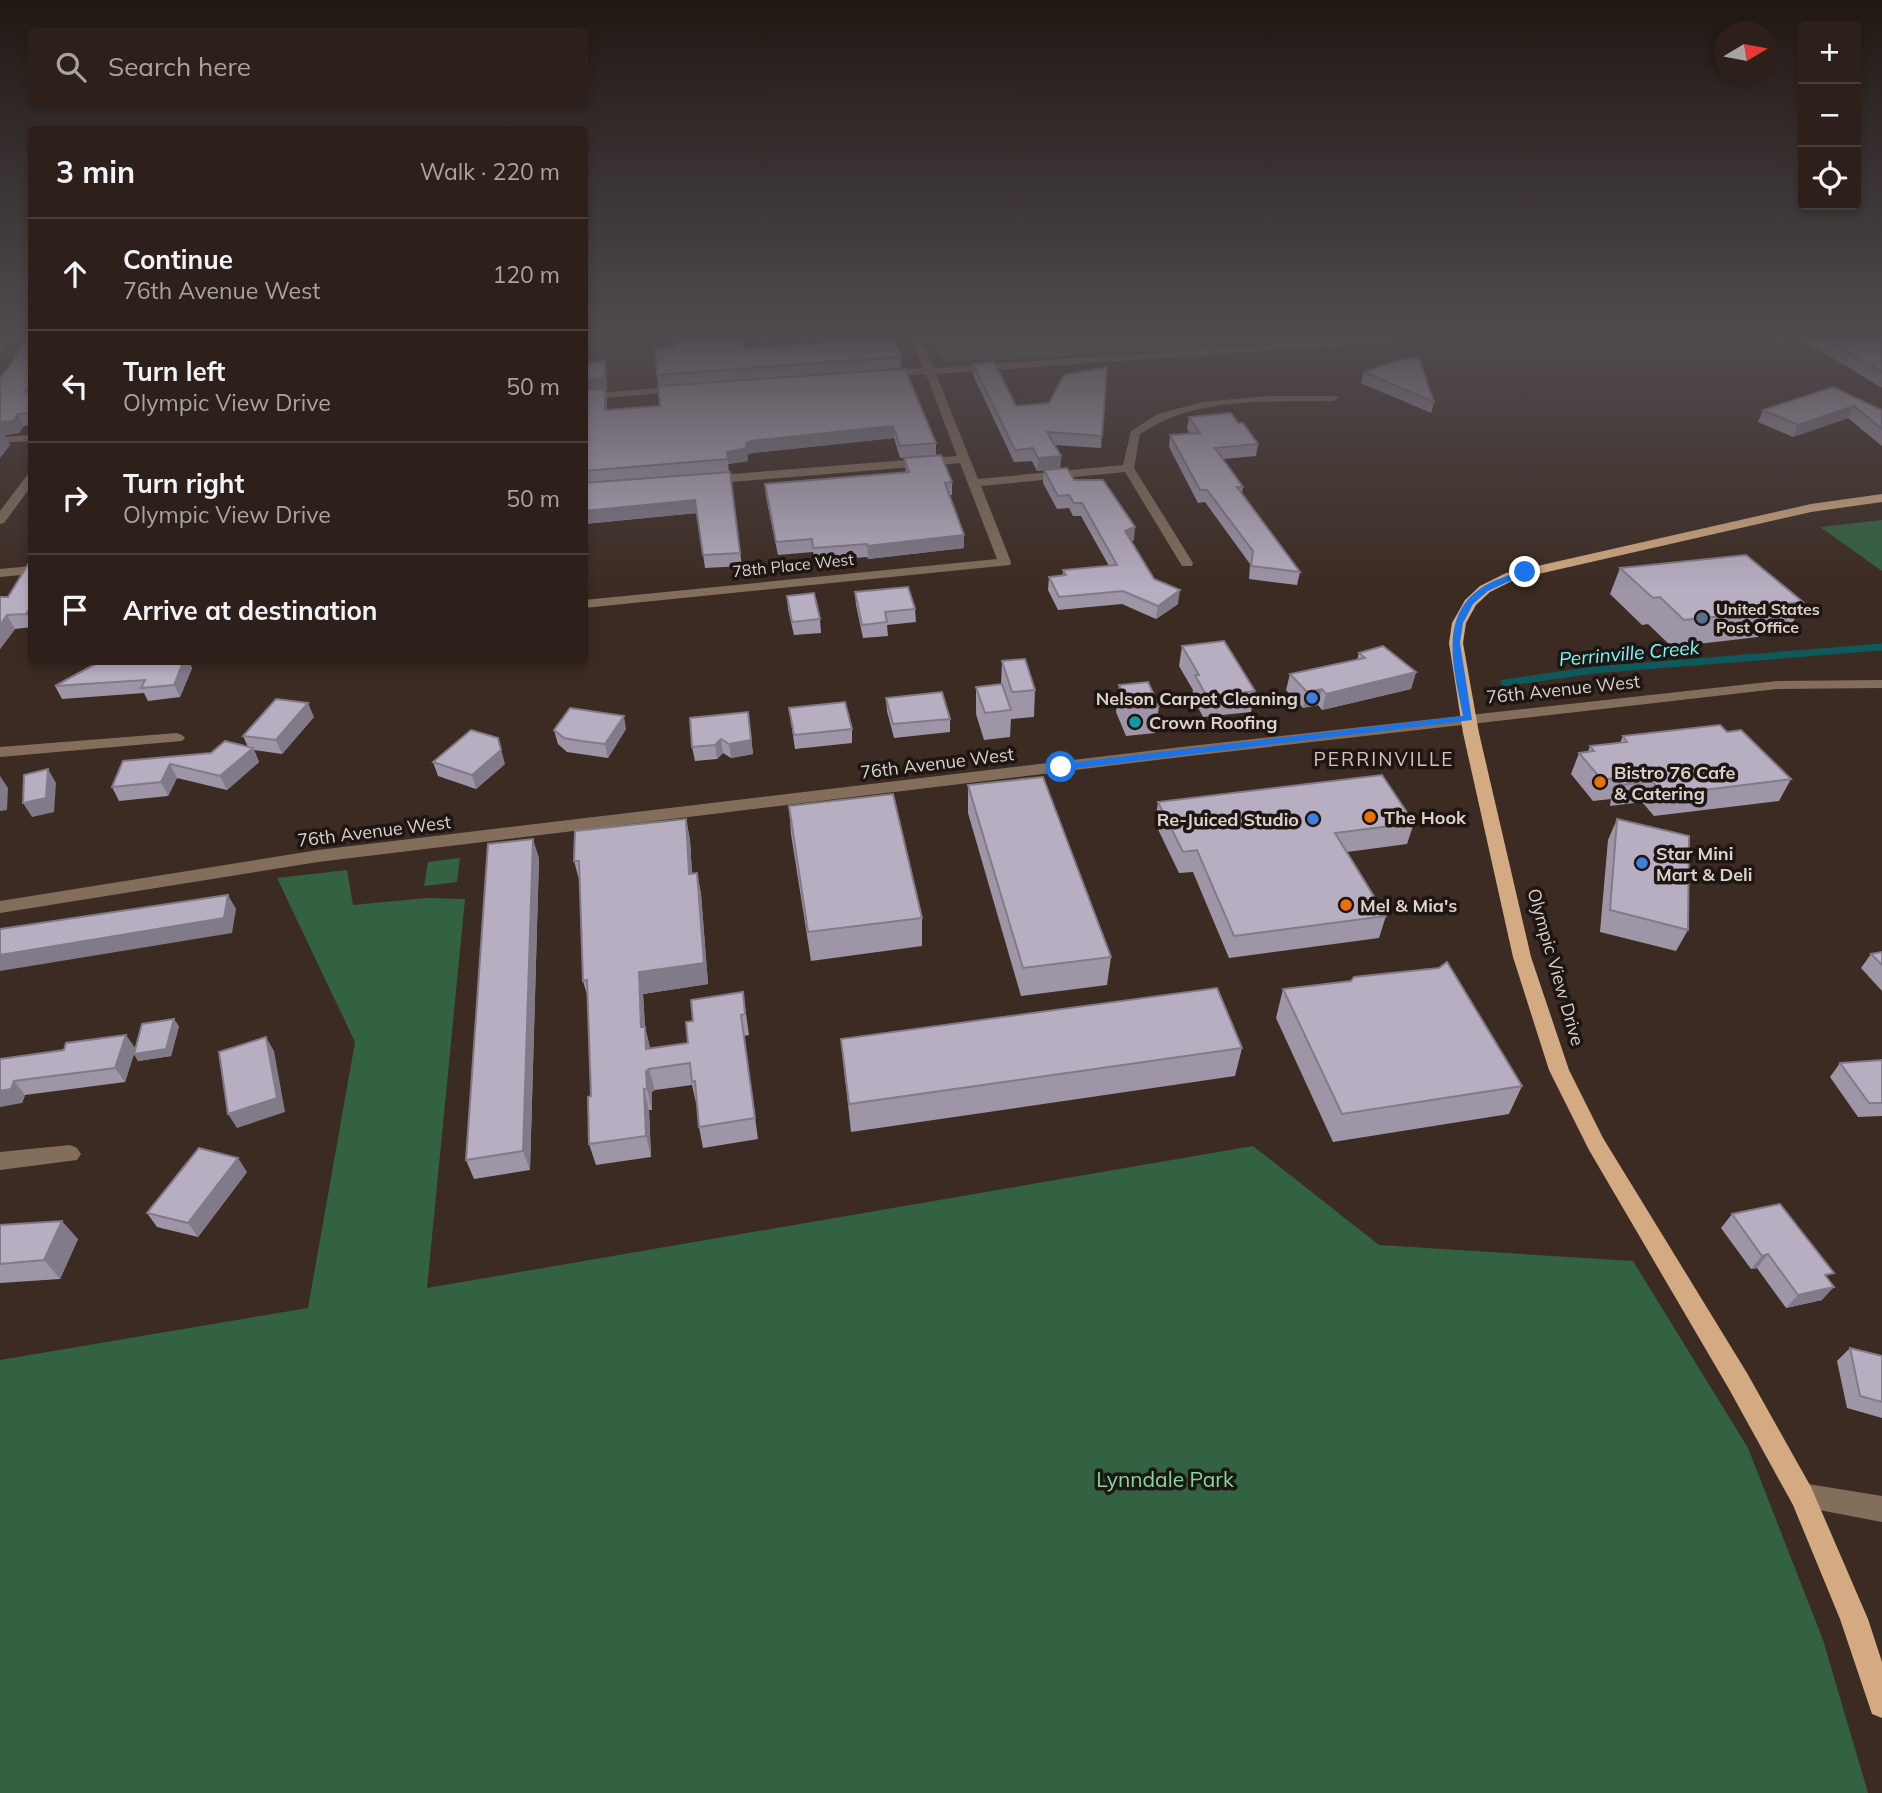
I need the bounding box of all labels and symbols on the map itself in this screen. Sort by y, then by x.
north arrow [1714,21,1777,84]
street label: 78th Place West [731,549,855,581]
route end [1509,556,1540,587]
place label: United States Post Office [1716,599,1820,637]
marker: United States Post Office [1694,610,1710,626]
water label: Perrinville Creek [1558,635,1701,671]
street label: 76th Avenue West [1485,669,1641,709]
place label: Nelson Carpet Cleaning [1096,687,1298,710]
marker: Nelson Carpet Cleaning [1304,690,1320,706]
place label: Crown Roofing [1149,711,1277,734]
marker: Crown Roofing [1127,714,1143,730]
street label: 76th Avenue West [859,742,1015,784]
district label: PERRINVILLE [1313,747,1455,771]
route start [1045,751,1076,782]
place label: Bistro 76 Cafe & Catering [1614,761,1735,805]
marker: Bistro 76 Cafe & Catering [1592,774,1608,790]
place label: The Hook [1384,806,1467,829]
place label: Re-Juiced Studio [1157,808,1299,831]
marker: The Hook [1362,809,1378,825]
street label: 76th Avenue West [296,810,452,852]
marker: Re-Juiced Studio [1305,811,1321,827]
place label: Star Mini Mart & Deli [1656,842,1752,886]
marker: Star Mini Mart & Deli [1634,855,1650,871]
street label: Olympic View Drive [1523,886,1589,1048]
place label: Mel & Mia's [1360,894,1457,917]
marker: Mel & Mia's [1338,897,1354,913]
park label: Lynndale Park [1096,1466,1234,1492]

